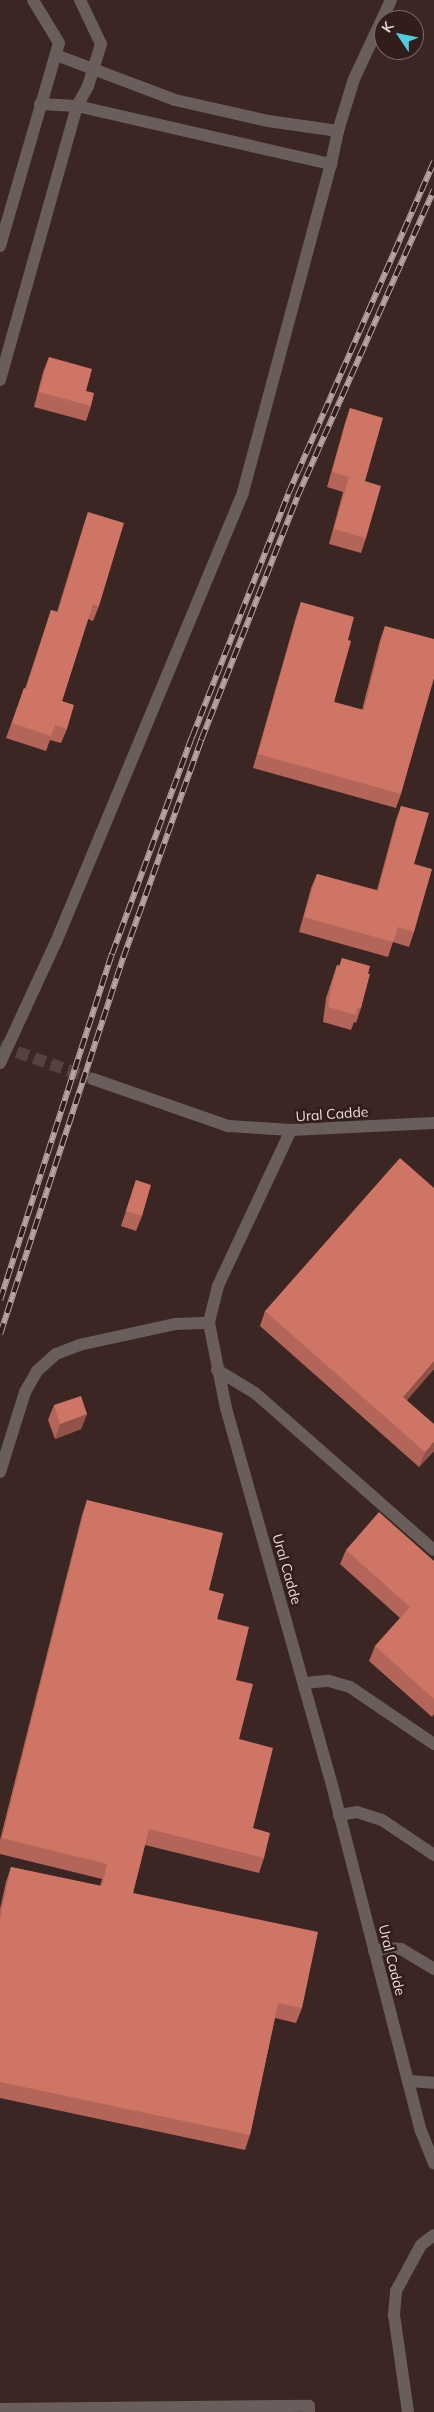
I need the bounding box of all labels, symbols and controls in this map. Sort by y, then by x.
north arrow [374,10,424,60]
text: K [377,18,397,36]
street label: Ural Cadde [295,1103,369,1125]
street label: Ural Cadde [269,1532,305,1606]
street label: Ural Cadde [375,1923,409,1997]

